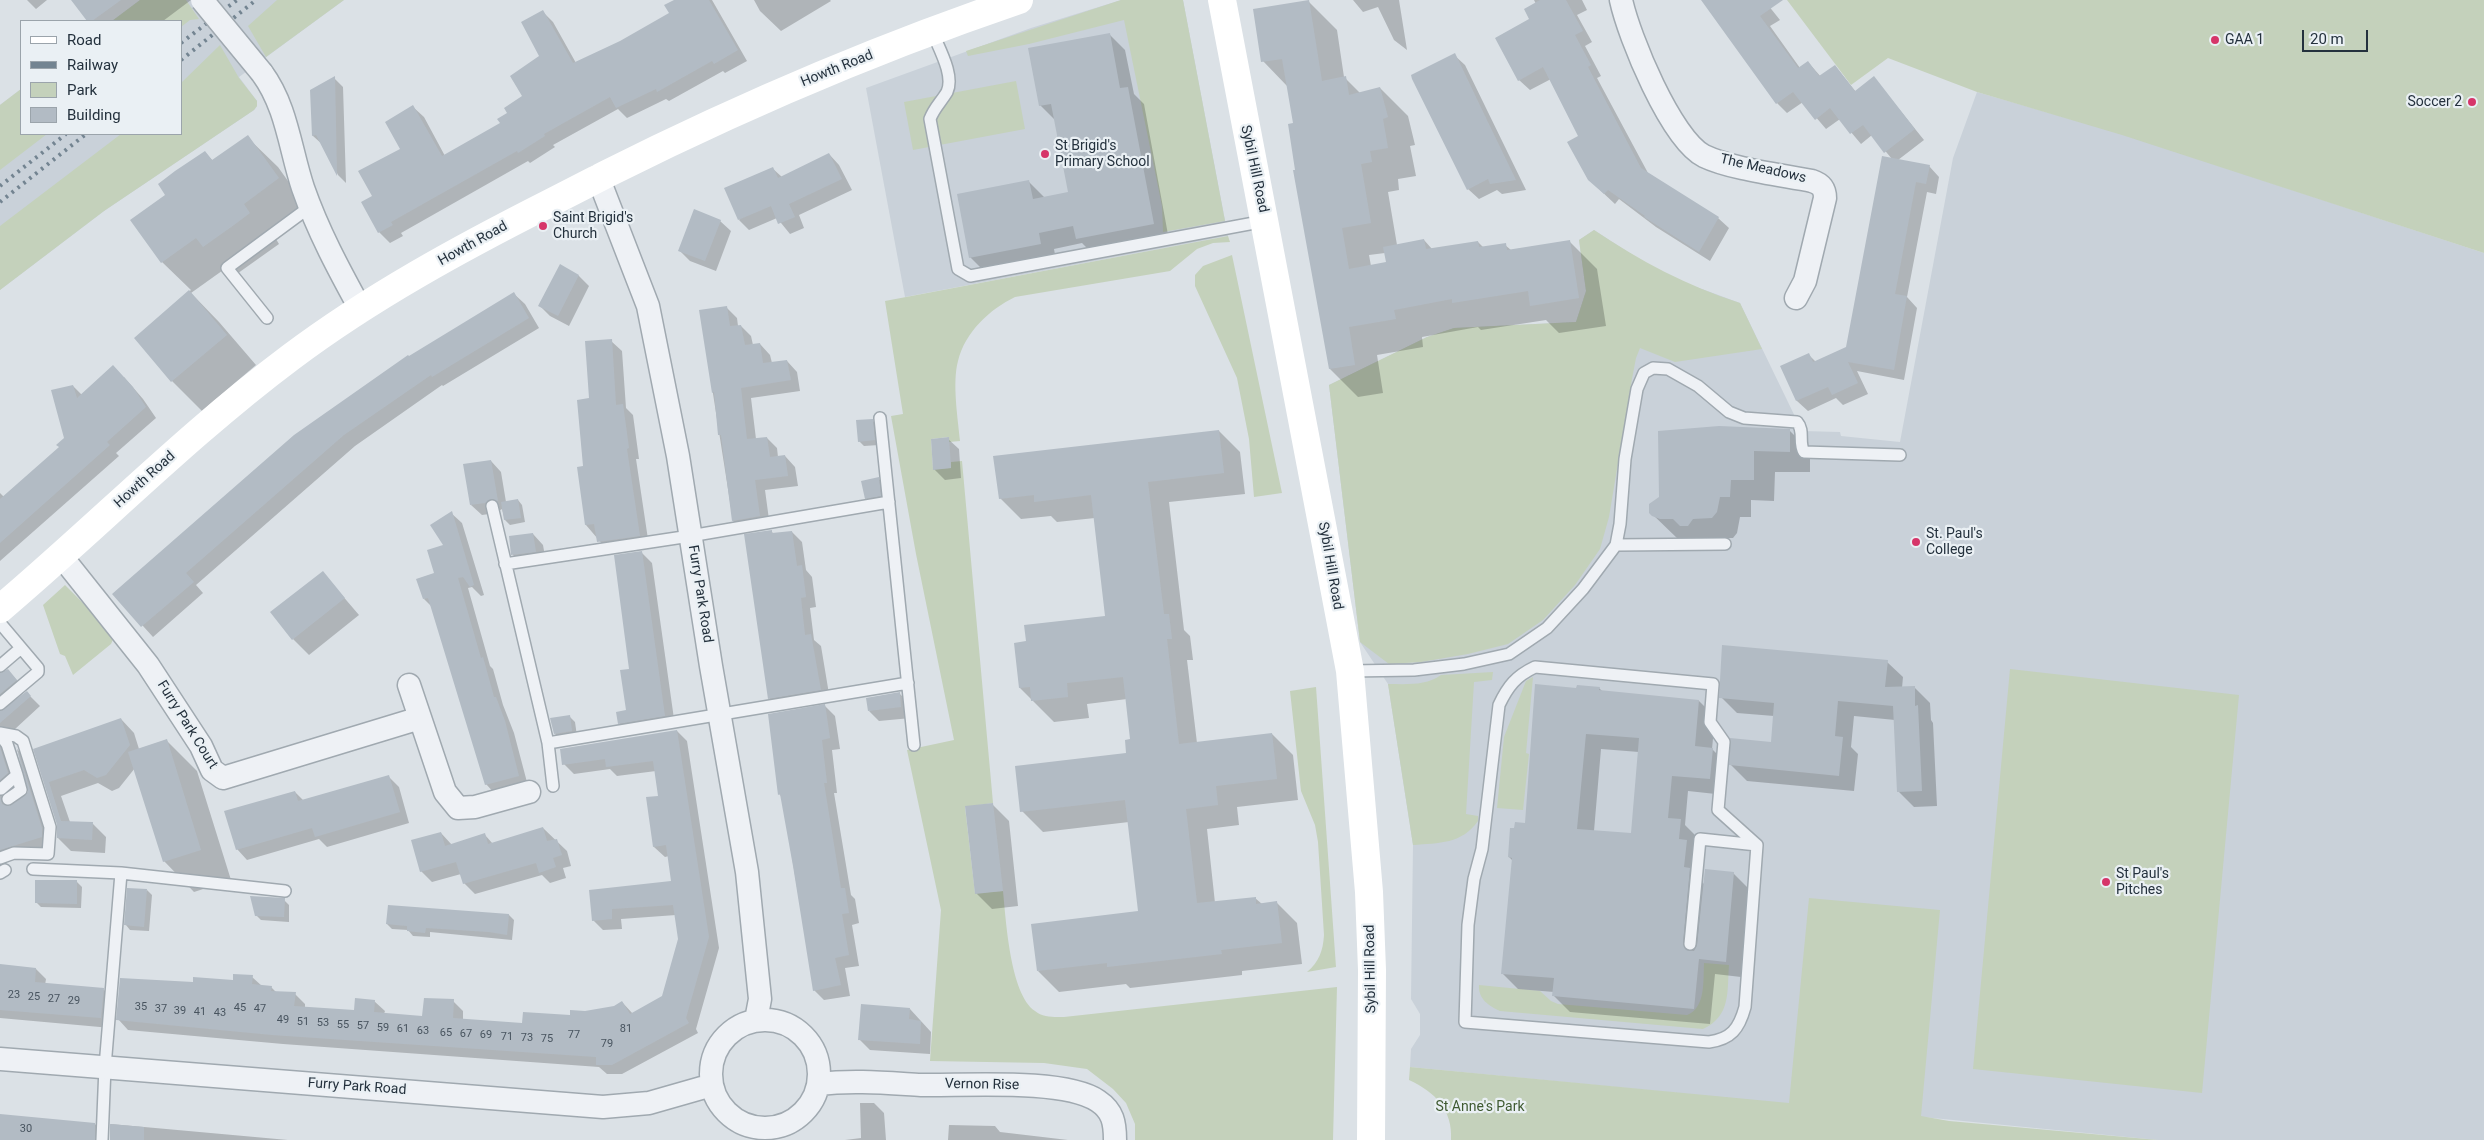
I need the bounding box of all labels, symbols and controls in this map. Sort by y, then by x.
legend [20,20,182,135]
scale bar [2304,20,2370,52]
text: 20 m [2310,30,2344,48]
text: Road [67,31,101,49]
place label: GAA 1 [2225,32,2264,48]
marker: GAA 1 [2209,34,2221,46]
street label: Howth Road [798,47,876,91]
text: Railway [67,56,118,74]
text: Park [67,81,97,99]
place label: Soccer 2 [2408,94,2462,110]
marker: Soccer 2 [2466,96,2478,108]
text: Building [67,106,121,124]
street label: Sybil Hill Road [1237,124,1271,214]
place label: St Brigid's Primary School [1055,138,1150,170]
marker: St Brigid's Primary School [1039,148,1051,160]
street label: The Meadows [1718,151,1808,187]
place label: Saint Brigid's Church [553,210,633,242]
street label: Howth Road [436,218,510,270]
marker: Saint Brigid's Church [537,220,549,232]
street label: Howth Road [111,448,179,512]
street label: Sybil Hill Road [1314,521,1346,611]
place label: St. Paul's College [1926,526,1983,558]
marker: St. Paul's College [1910,536,1922,548]
street label: Furry Park Road [684,544,716,644]
street label: Furry Park Court [153,678,221,772]
place label: St Paul's Pitches [2116,866,2169,899]
marker: St Paul's Pitches [2100,876,2112,888]
street label: Sybil Hill Road [1362,924,1380,1014]
house number: 23 [8,988,20,1002]
house number: 25 [28,990,40,1004]
house number: 27 [48,992,60,1006]
house number: 29 [68,994,80,1008]
house number: 35 [135,1000,147,1014]
house number: 45 [234,1001,246,1015]
house number: 37 [155,1002,167,1016]
house number: 47 [254,1002,266,1016]
house number: 39 [174,1004,186,1018]
house number: 41 [194,1005,206,1019]
house number: 43 [214,1006,226,1020]
house number: 49 [277,1013,289,1027]
house number: 51 [297,1015,309,1029]
house number: 53 [317,1016,329,1030]
house number: 55 [337,1018,349,1032]
house number: 57 [357,1019,369,1033]
house number: 59 [377,1021,389,1035]
house number: 61 [397,1022,409,1036]
house number: 81 [620,1022,632,1036]
house number: 63 [417,1024,429,1038]
house number: 65 [440,1026,452,1040]
house number: 67 [460,1027,472,1041]
house number: 69 [480,1028,492,1042]
house number: 77 [568,1028,580,1042]
house number: 71 [501,1030,513,1044]
house number: 73 [521,1031,533,1045]
house number: 75 [541,1032,553,1046]
house number: 79 [601,1037,613,1051]
street label: Furry Park Road [307,1075,407,1099]
street label: Vernon Rise [945,1076,1019,1094]
park label: St Anne's Park [1435,1099,1525,1115]
house number: 30 [20,1122,32,1136]

